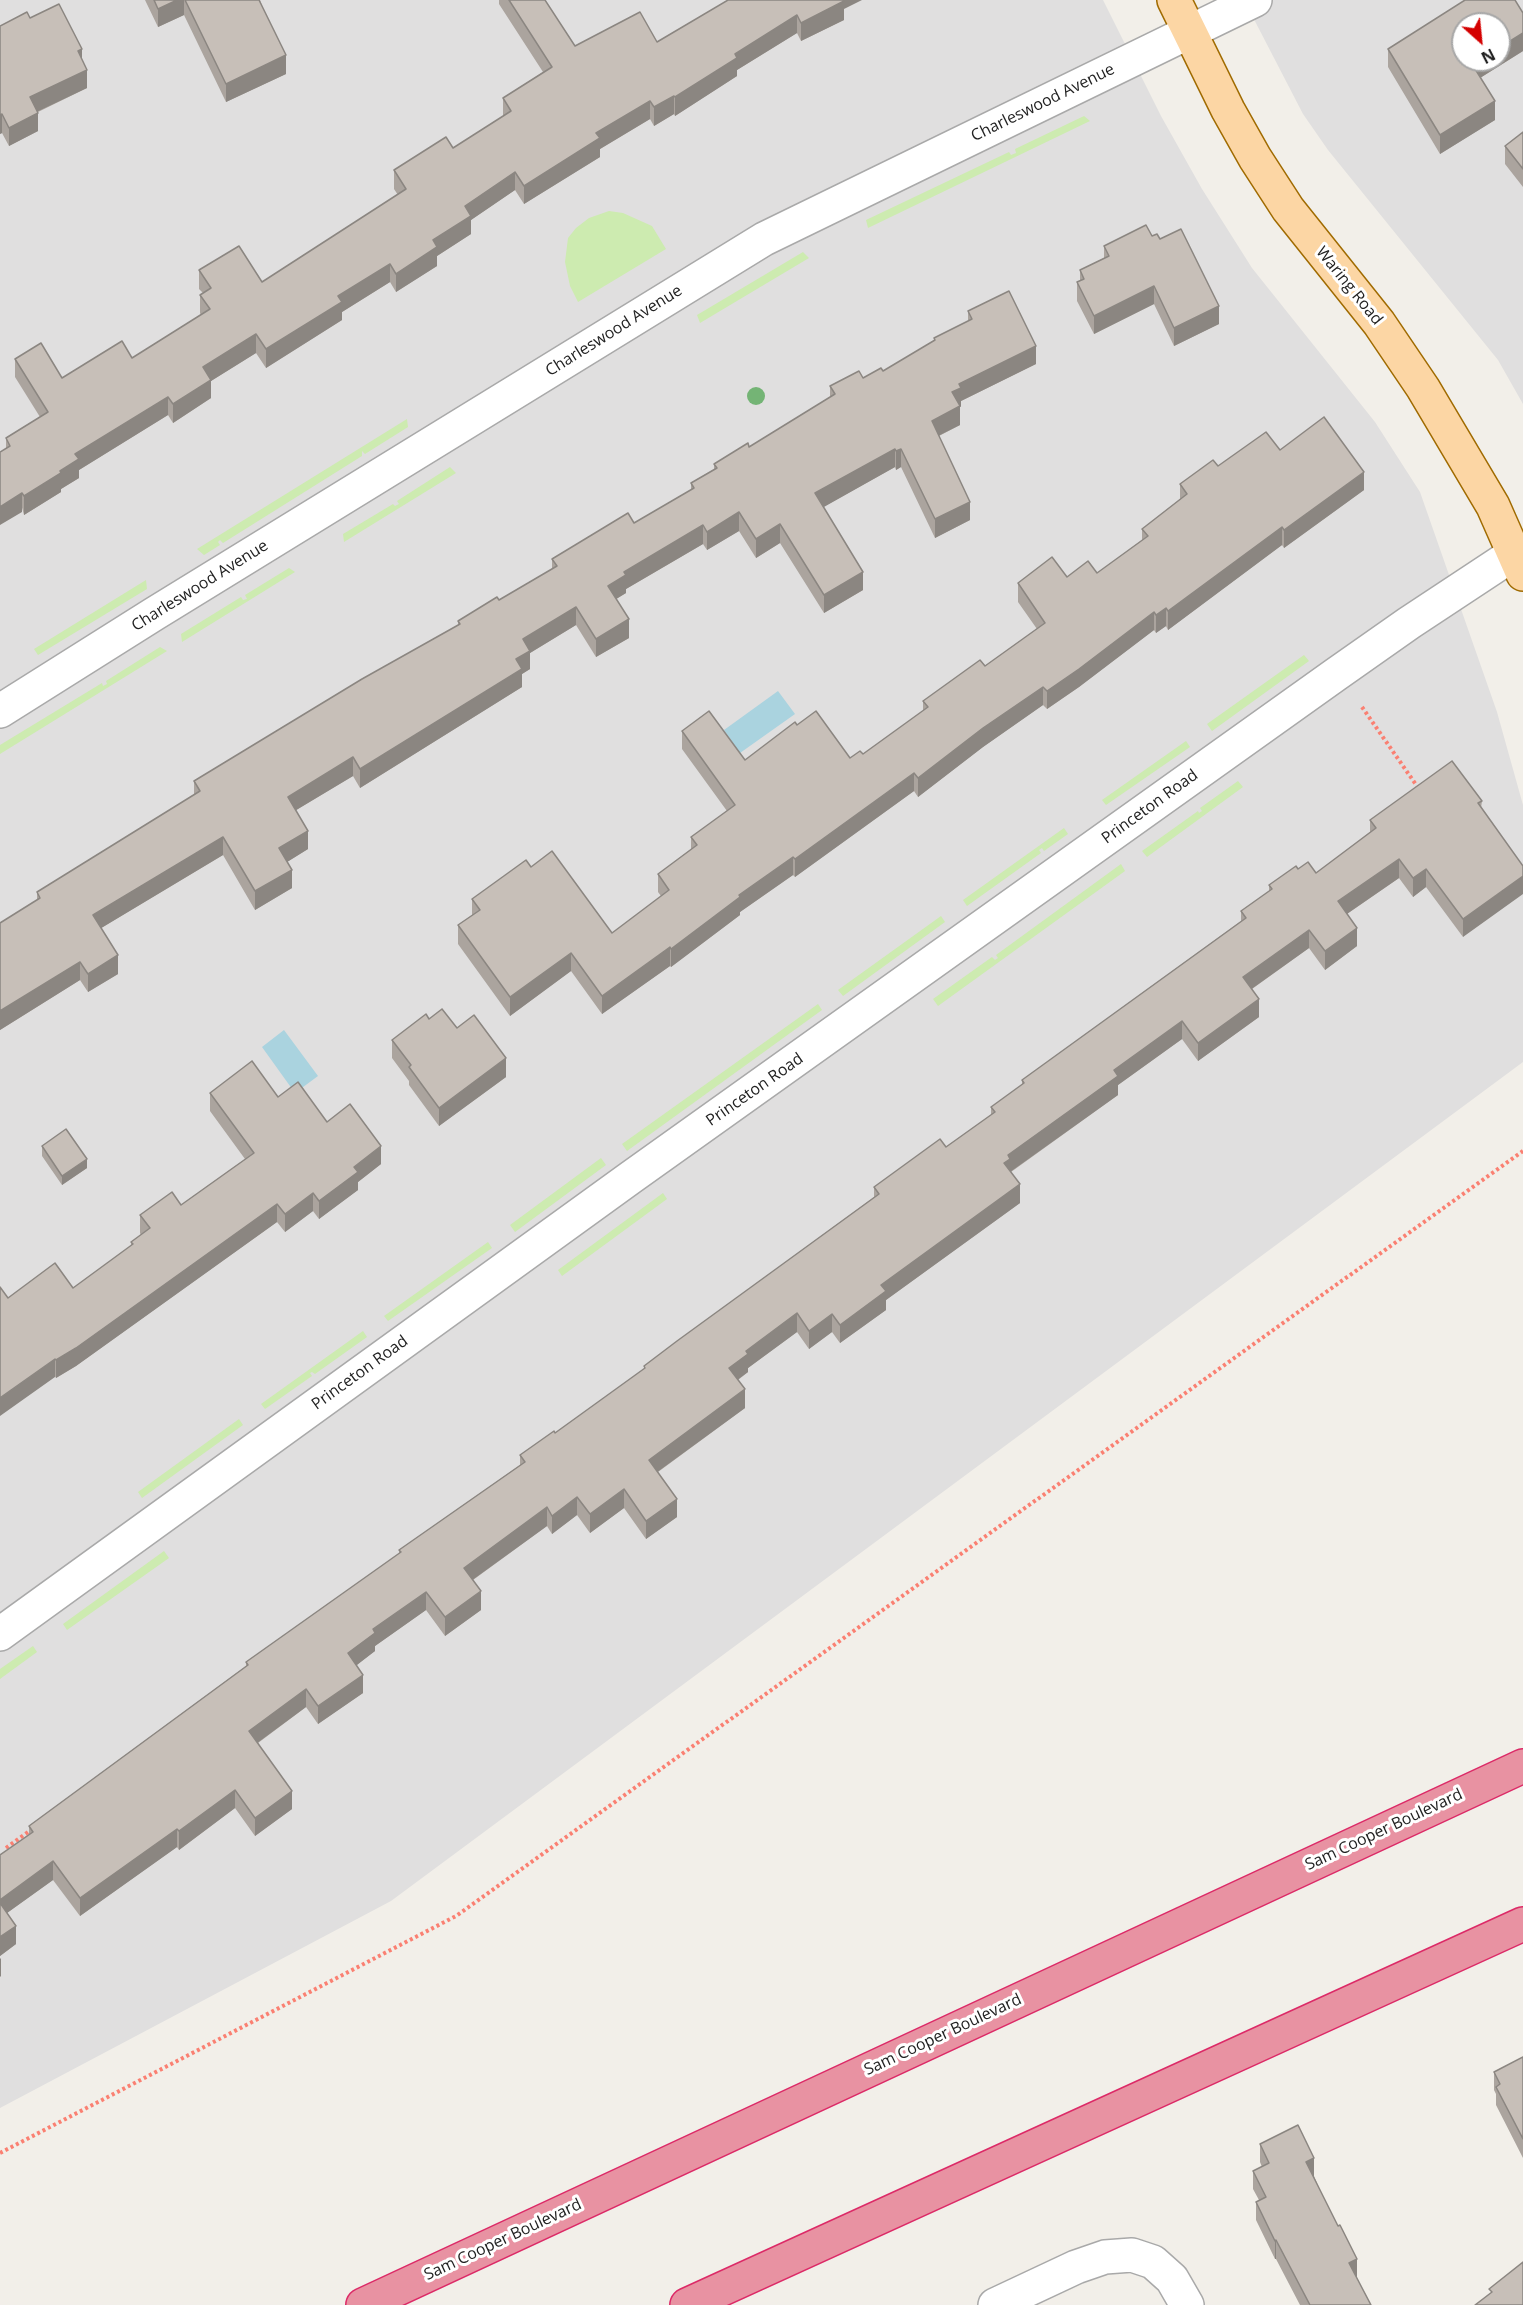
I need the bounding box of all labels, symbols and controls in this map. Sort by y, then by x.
north arrow [1451,12,1511,72]
text: N [1477,43,1499,69]
street label: Charleswood Avenue [968,60,1118,146]
street label: Waring Road [1312,243,1386,329]
street label: Charleswood Avenue [542,281,686,381]
street label: Charleswood Avenue [128,536,272,636]
street label: Princeton Road [1098,766,1202,848]
street label: Princeton Road [703,1049,807,1131]
street label: Princeton Road [308,1332,412,1414]
street label: Sam Cooper Boulevard [1302,1785,1466,1875]
street label: Sam Cooper Boulevard [861,1990,1025,2080]
street label: Sam Cooper Boulevard [421,2195,585,2285]

